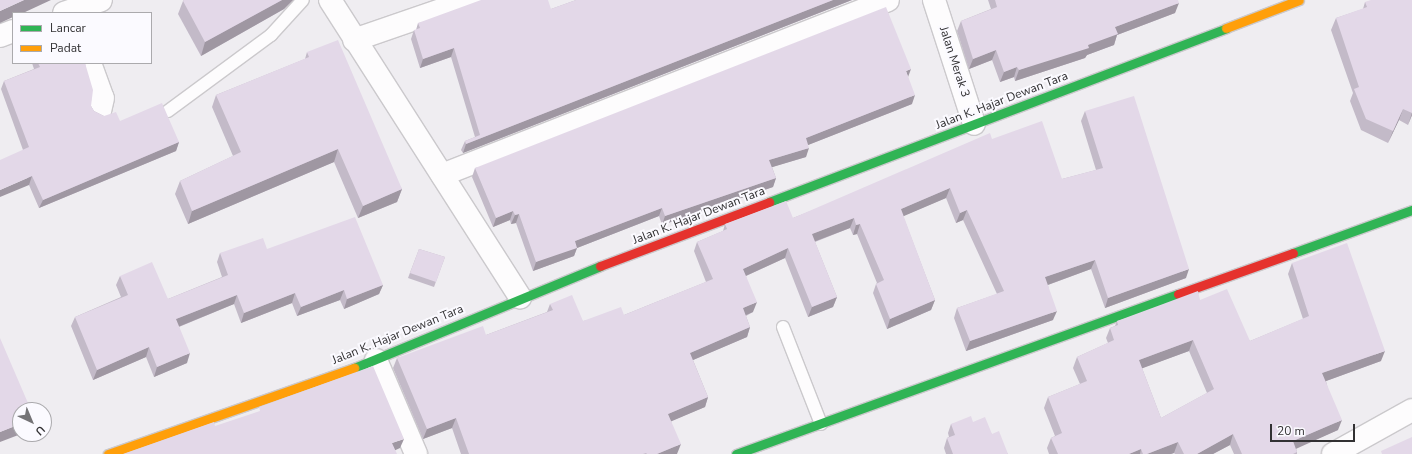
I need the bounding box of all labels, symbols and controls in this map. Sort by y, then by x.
legend [12,12,152,64]
text: Lancar [50,20,86,36]
street label: Jalan Merak 3 [936,25,972,99]
text: Padat [50,40,81,56]
street label: Jalan K. Hajar Dewan Tara [934,69,1070,133]
street label: Jalan K. Hajar Dewan Tara [631,184,767,248]
street label: Jalan K. Hajar Dewan Tara [330,302,466,368]
north arrow [12,402,52,442]
scale bar [1272,416,1357,442]
text: U [32,422,48,438]
text: 20 m [1277,423,1305,439]

